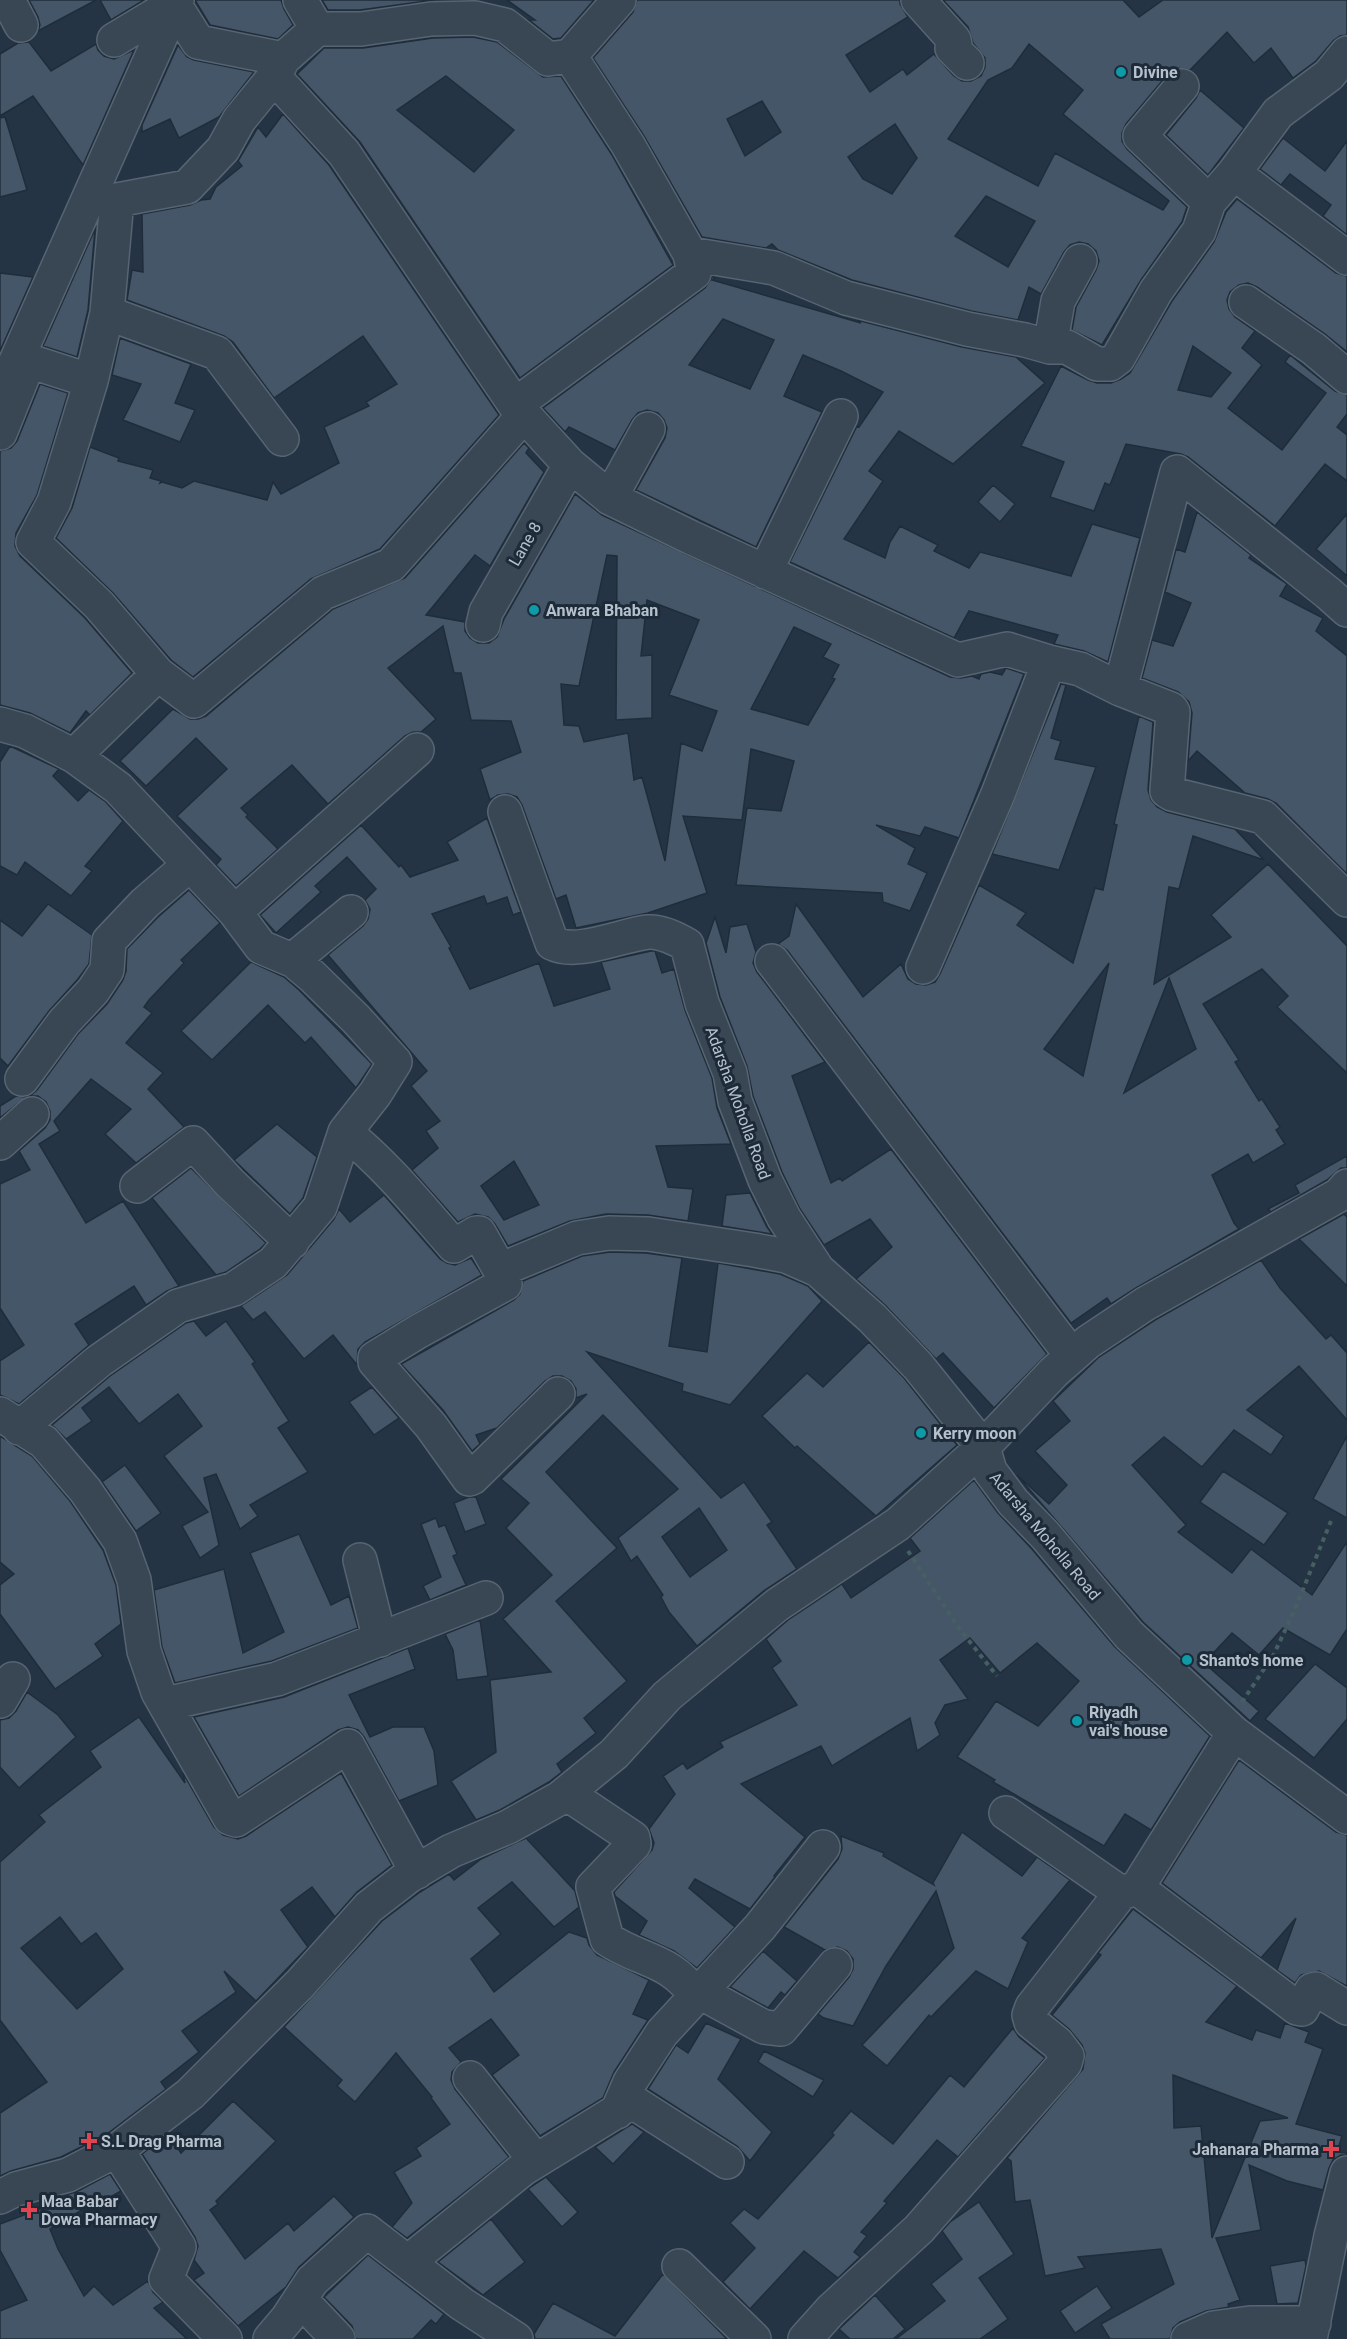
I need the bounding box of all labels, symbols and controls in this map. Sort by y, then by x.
place label: Divine [1133,63,1178,82]
marker: Divine [1114,65,1128,79]
street label: Lane 8 [505,519,545,569]
place label: Anwara Bhaban [546,601,658,620]
marker: Anwara Bhaban [527,603,541,617]
street label: Adarsha Moholla Road [701,1024,775,1182]
place label: Kerry moon [933,1424,1016,1443]
marker: Kerry moon [914,1426,928,1440]
street label: Adarsha Moholla Road [986,1468,1104,1604]
place label: Shanto's home [1199,1651,1304,1670]
marker: Shanto's home [1180,1653,1194,1667]
place label: Riyadh vai's house [1089,1703,1168,1740]
marker: Riyadh vai's house [1070,1714,1084,1728]
place label: S.L Drag Pharma [101,2132,222,2151]
marker: S.L Drag Pharma [82,2134,96,2148]
place label: Jahanara Pharma [1192,2140,1319,2159]
marker: Jahanara Pharma [1324,2142,1338,2156]
place label: Maa Babar Dowa Pharmacy [41,2192,158,2229]
marker: Maa Babar Dowa Pharmacy [22,2203,36,2217]

